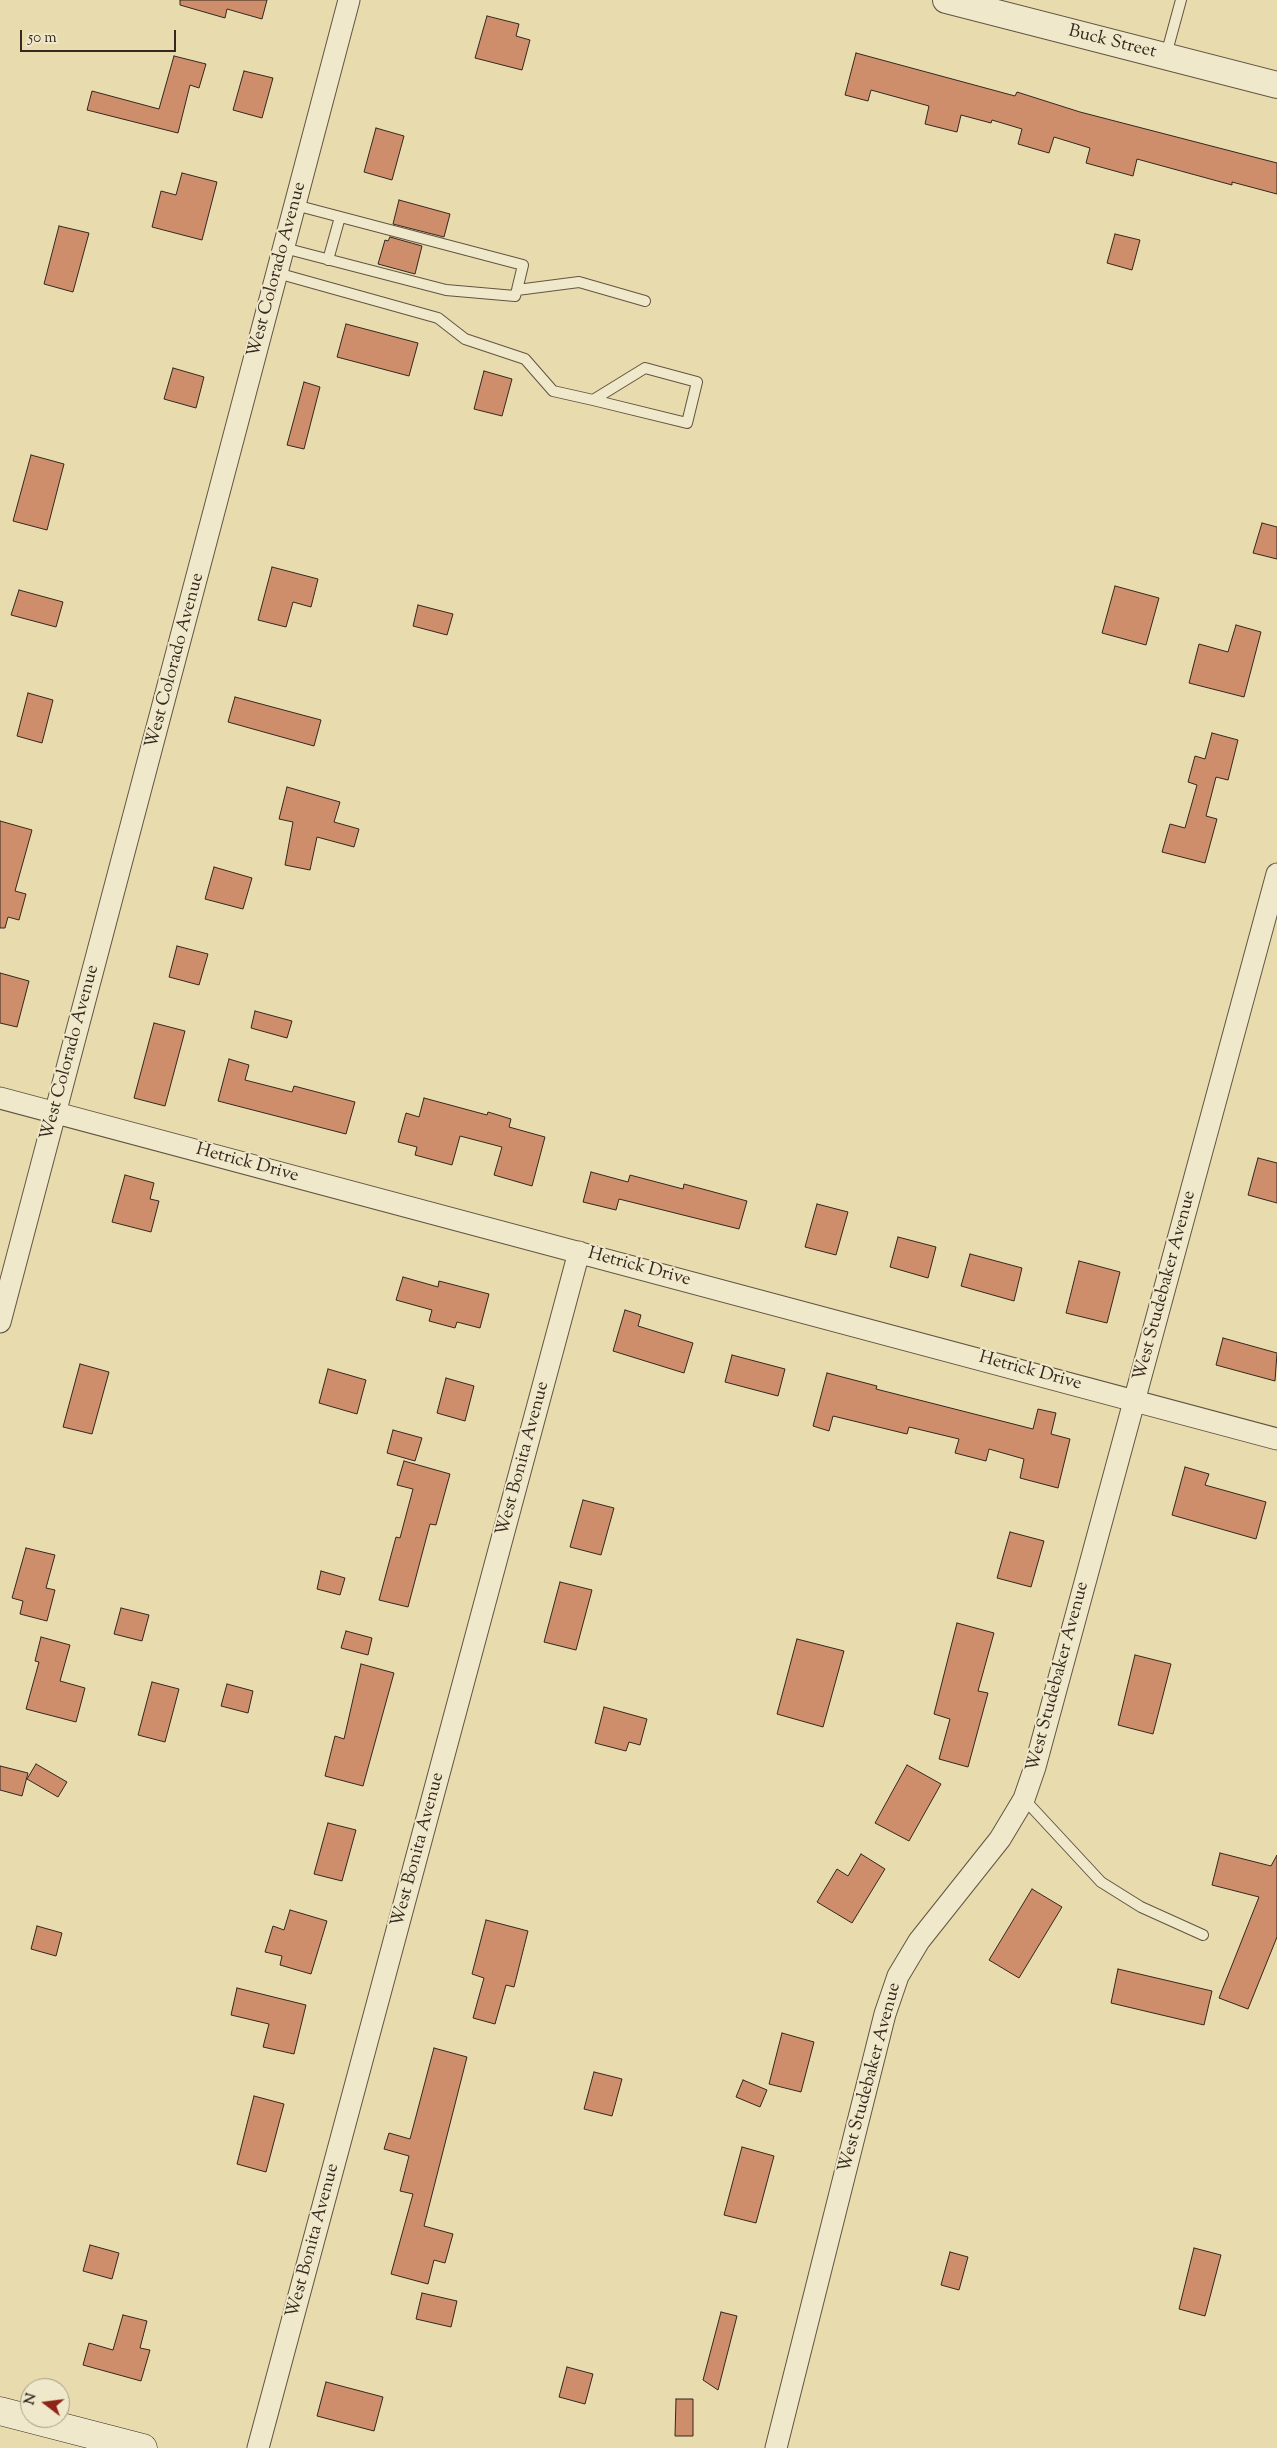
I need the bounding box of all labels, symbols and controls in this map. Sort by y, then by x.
scale bar [22,20,179,52]
street label: Buck Street [1066,22,1158,64]
text: 50 m [28,28,57,49]
street label: West Colorado Avenue [244,180,312,360]
street label: West Colorado Avenue [142,571,210,751]
street label: West Colorado Avenue [37,963,105,1143]
street label: Hetrick Drive [193,1140,301,1188]
street label: West Studebaker Avenue [1130,1189,1202,1383]
street label: Hetrick Drive [585,1244,693,1292]
street label: Hetrick Drive [976,1348,1084,1396]
street label: West Bonita Avenue [493,1379,555,1539]
street label: West Studebaker Avenue [1023,1580,1095,1774]
street label: West Bonita Avenue [388,1770,450,1930]
street label: West Studebaker Avenue [835,1981,907,2175]
street label: West Bonita Avenue [283,2161,345,2321]
north arrow [20,2378,70,2428]
text: N [20,2391,43,2407]

